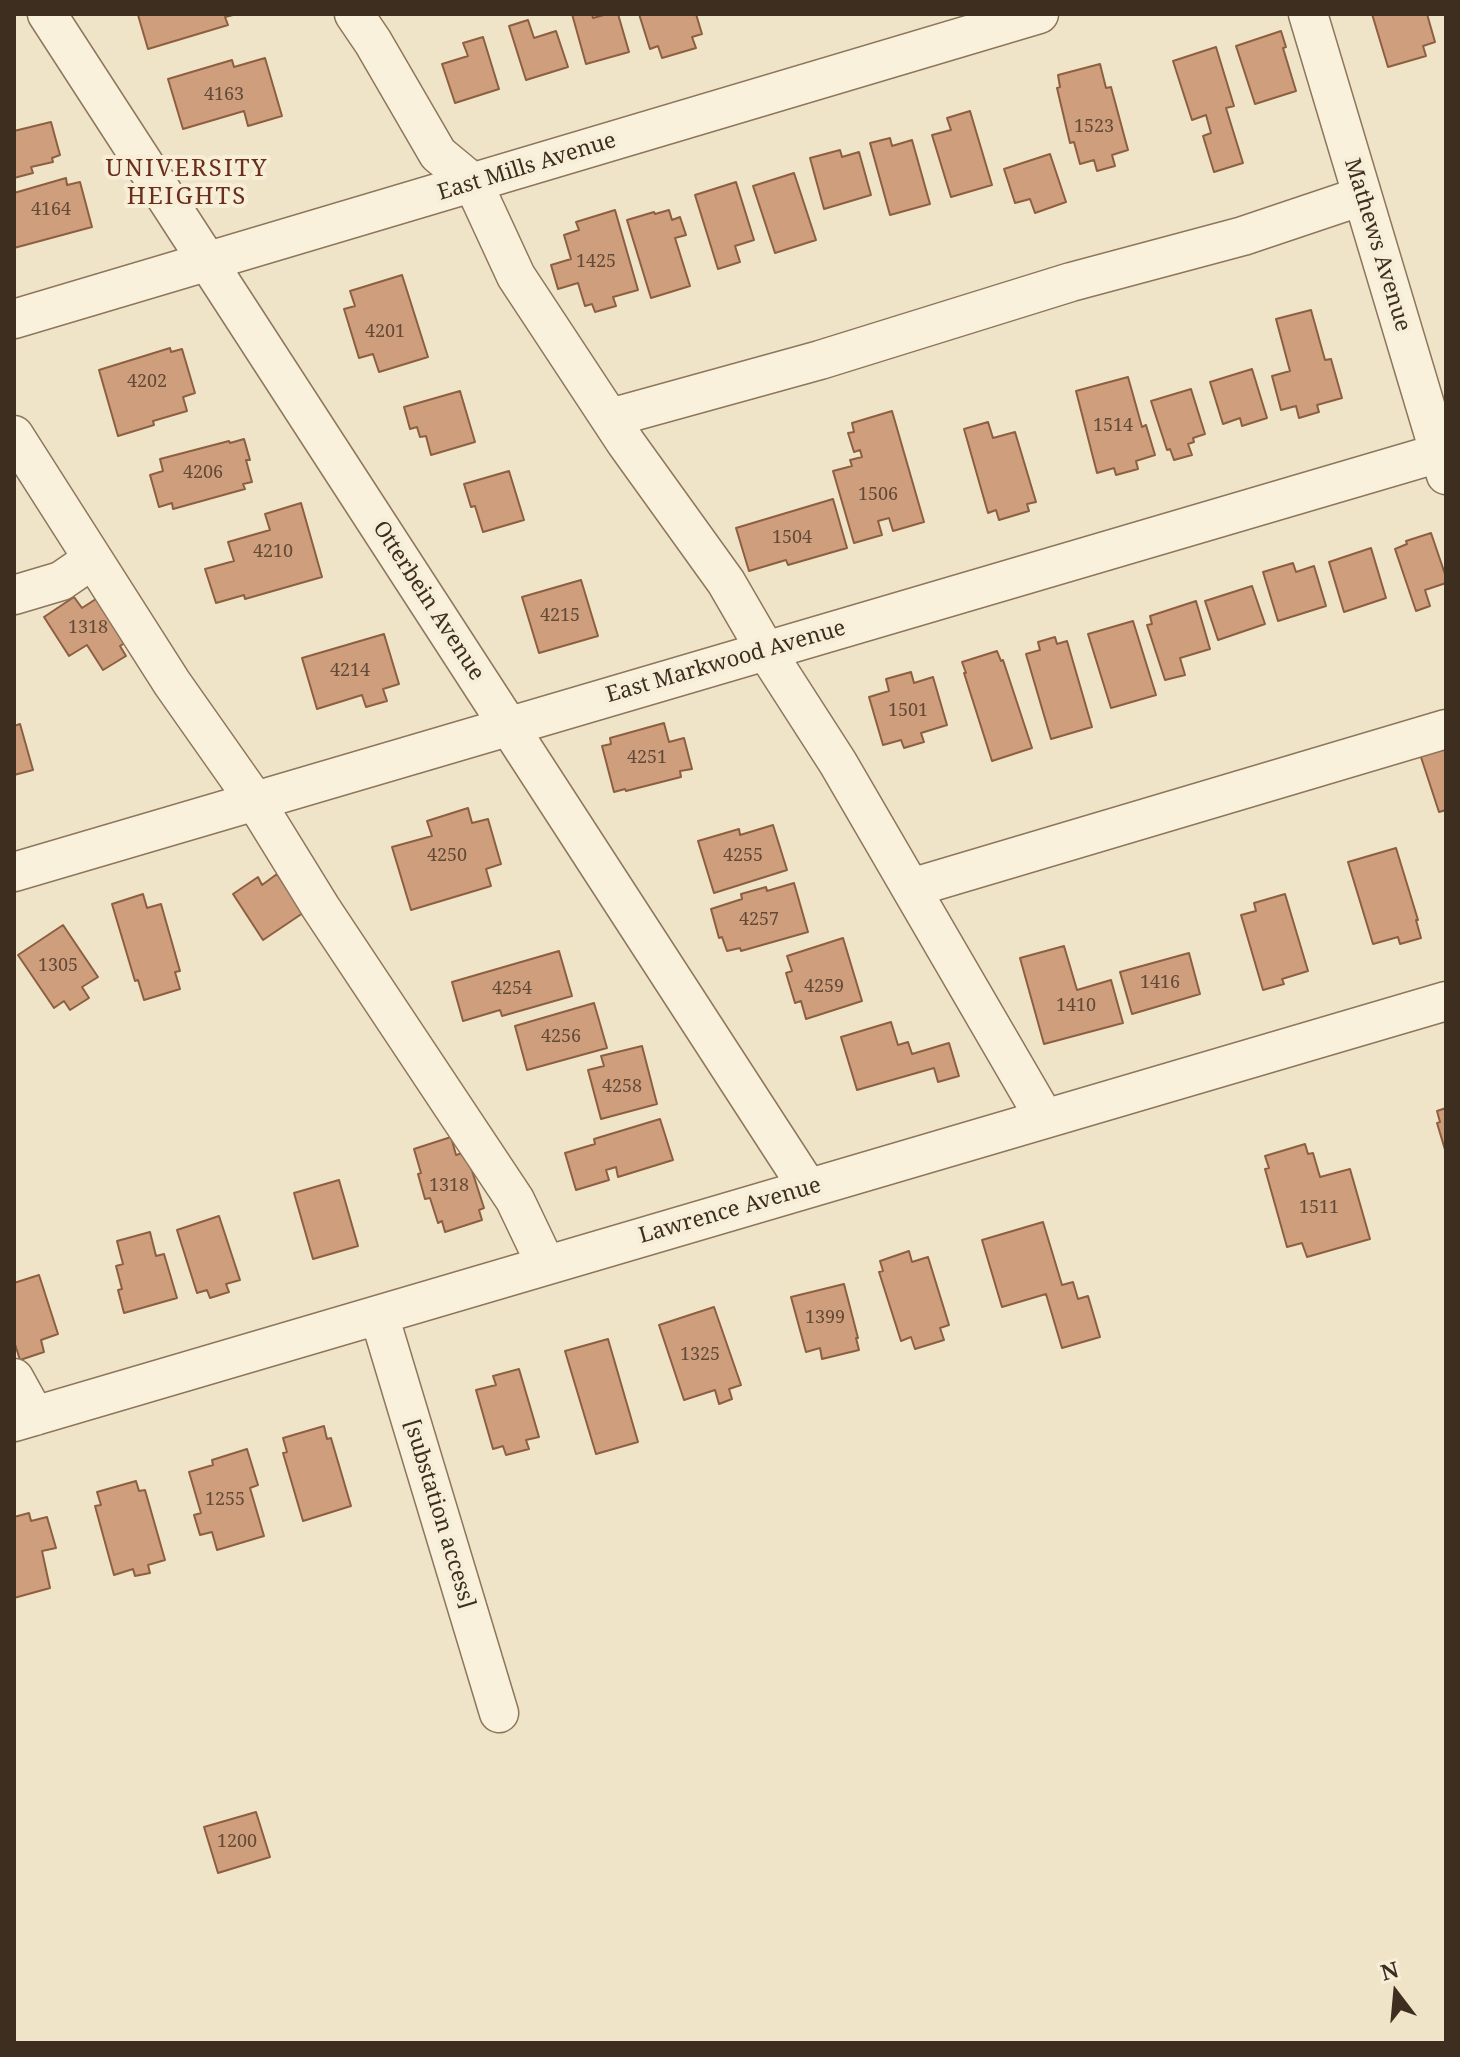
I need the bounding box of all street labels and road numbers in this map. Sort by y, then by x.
street label: East Mills Avenue [435,127,619,207]
street label: Mathews Avenue [1338,155,1416,335]
street label: Otterbein Avenue [367,516,489,686]
street label: East Markwood Avenue [603,615,849,709]
street label: Lawrence Avenue [636,1172,824,1250]
street label: [substation access] [398,1416,480,1612]

